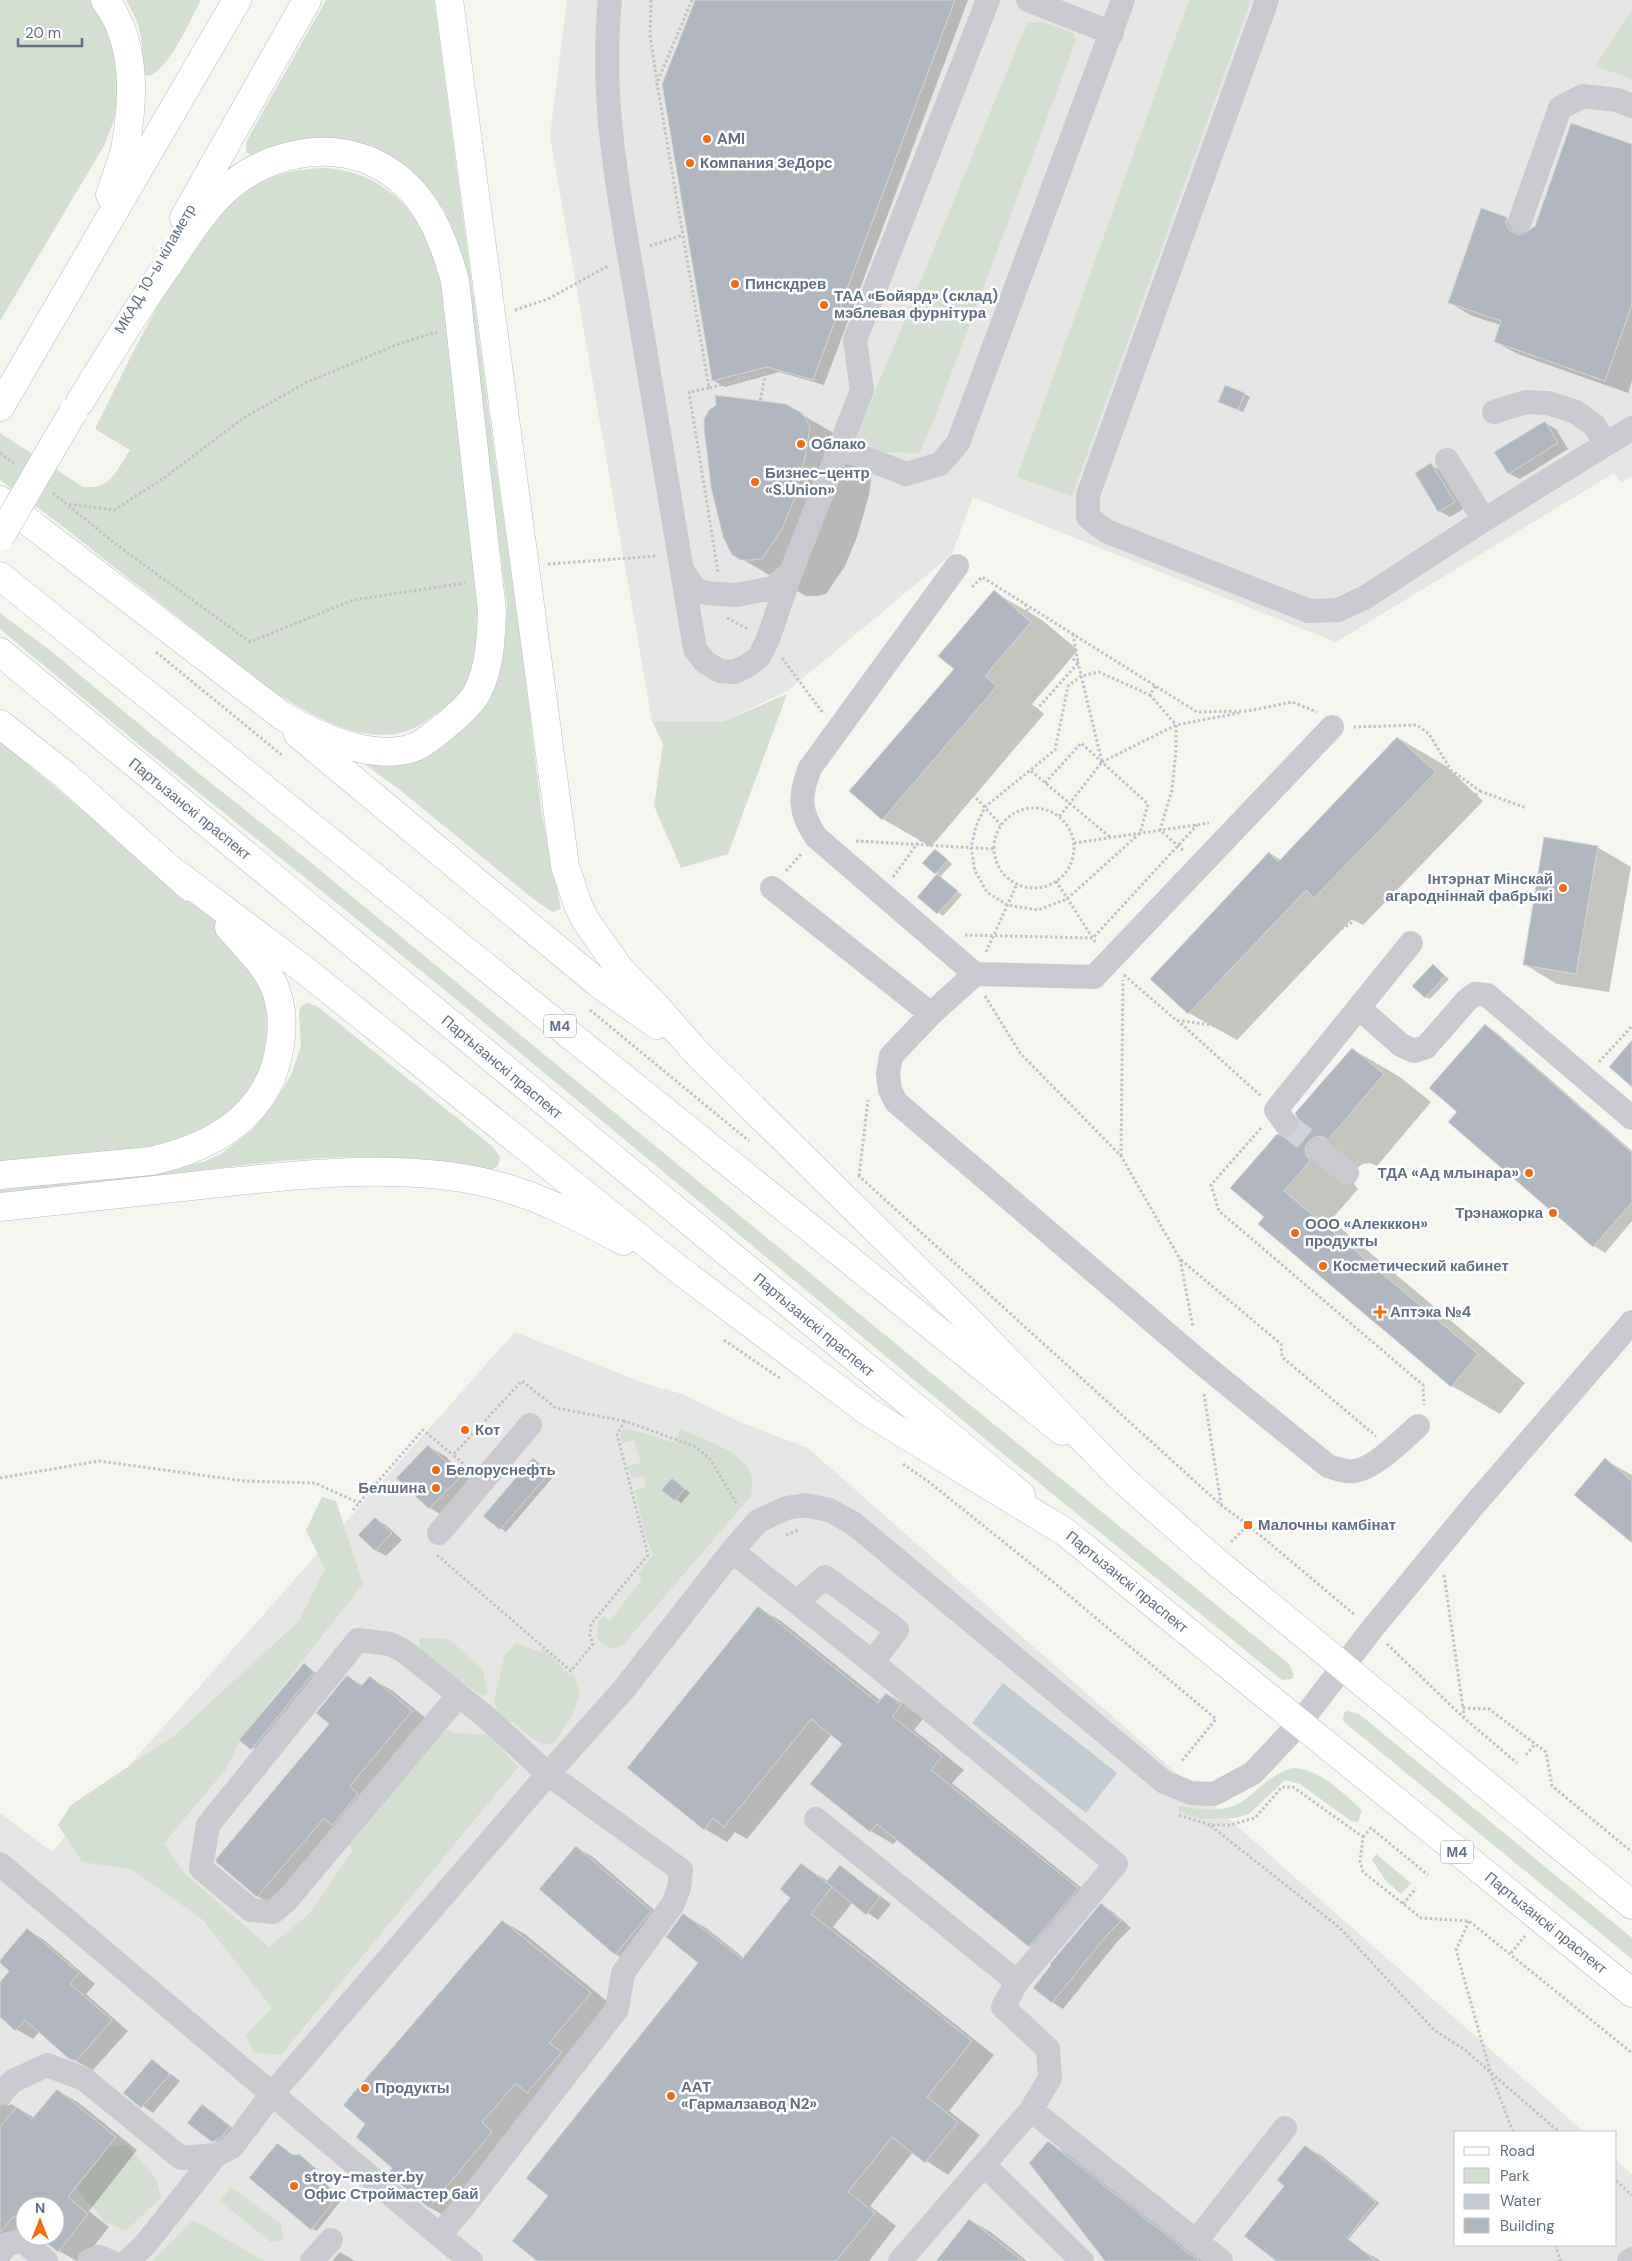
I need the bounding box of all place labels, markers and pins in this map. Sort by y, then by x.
place label: AMI [717,129,745,149]
marker: AMI [701,133,713,145]
place label: Компания ЗеДорс [700,153,832,173]
marker: Компания ЗеДорс [684,157,696,169]
place label: Пинскдрев [745,274,826,294]
marker: Пинскдрев [729,278,741,290]
place label: ТАА «Бойярд» (склад) мэблевая фурнітура [834,286,998,323]
marker: ТАА «Бойярд» (склад) мэблевая фурнітура [818,299,830,311]
place label: Облако [811,434,866,454]
marker: Облако [795,438,807,450]
place label: Бизнес-центр «S.Union» [765,463,870,500]
marker: Бизнес-центр «S.Union» [749,476,761,488]
place label: Інтэрнат Мінскай агародніннай фабрыкі [1386,869,1553,906]
marker: Інтэрнат Мінскай агародніннай фабрыкі [1557,882,1569,894]
place label: ТДА «Ад млынара» [1378,1163,1519,1183]
marker: ТДА «Ад млынара» [1523,1167,1535,1179]
place label: Трэнажорка [1455,1203,1544,1223]
marker: Трэнажорка [1547,1207,1559,1219]
place label: ООО «Алекккон» продукты [1305,1214,1428,1251]
marker: ООО «Алекккон» продукты [1289,1227,1301,1239]
place label: Косметический кабинет [1333,1256,1509,1276]
marker: Косметический кабинет [1317,1260,1329,1272]
place label: Аптэка №4 [1390,1302,1472,1322]
marker: Аптэка №4 [1374,1306,1386,1318]
place label: Кот [475,1420,500,1440]
marker: Кот [459,1424,471,1436]
place label: Белоруснефть [446,1460,556,1480]
marker: Белоруснефть [430,1464,442,1476]
place label: Белшина [358,1478,427,1498]
marker: Белшина [430,1482,442,1494]
place label: Малочны камбінат [1258,1515,1396,1535]
marker: Малочны камбінат [1242,1519,1254,1531]
place label: ААТ «Гармалзавод N2» [681,2077,817,2114]
place label: Продукты [375,2078,450,2098]
marker: Продукты [359,2082,371,2094]
marker: ААТ «Гармалзавод N2» [665,2090,677,2102]
place label: stroy-master.by Офис Строймастер бай [304,2167,478,2204]
marker: stroy-master.by Офис Строймастер бай [288,2180,300,2192]

